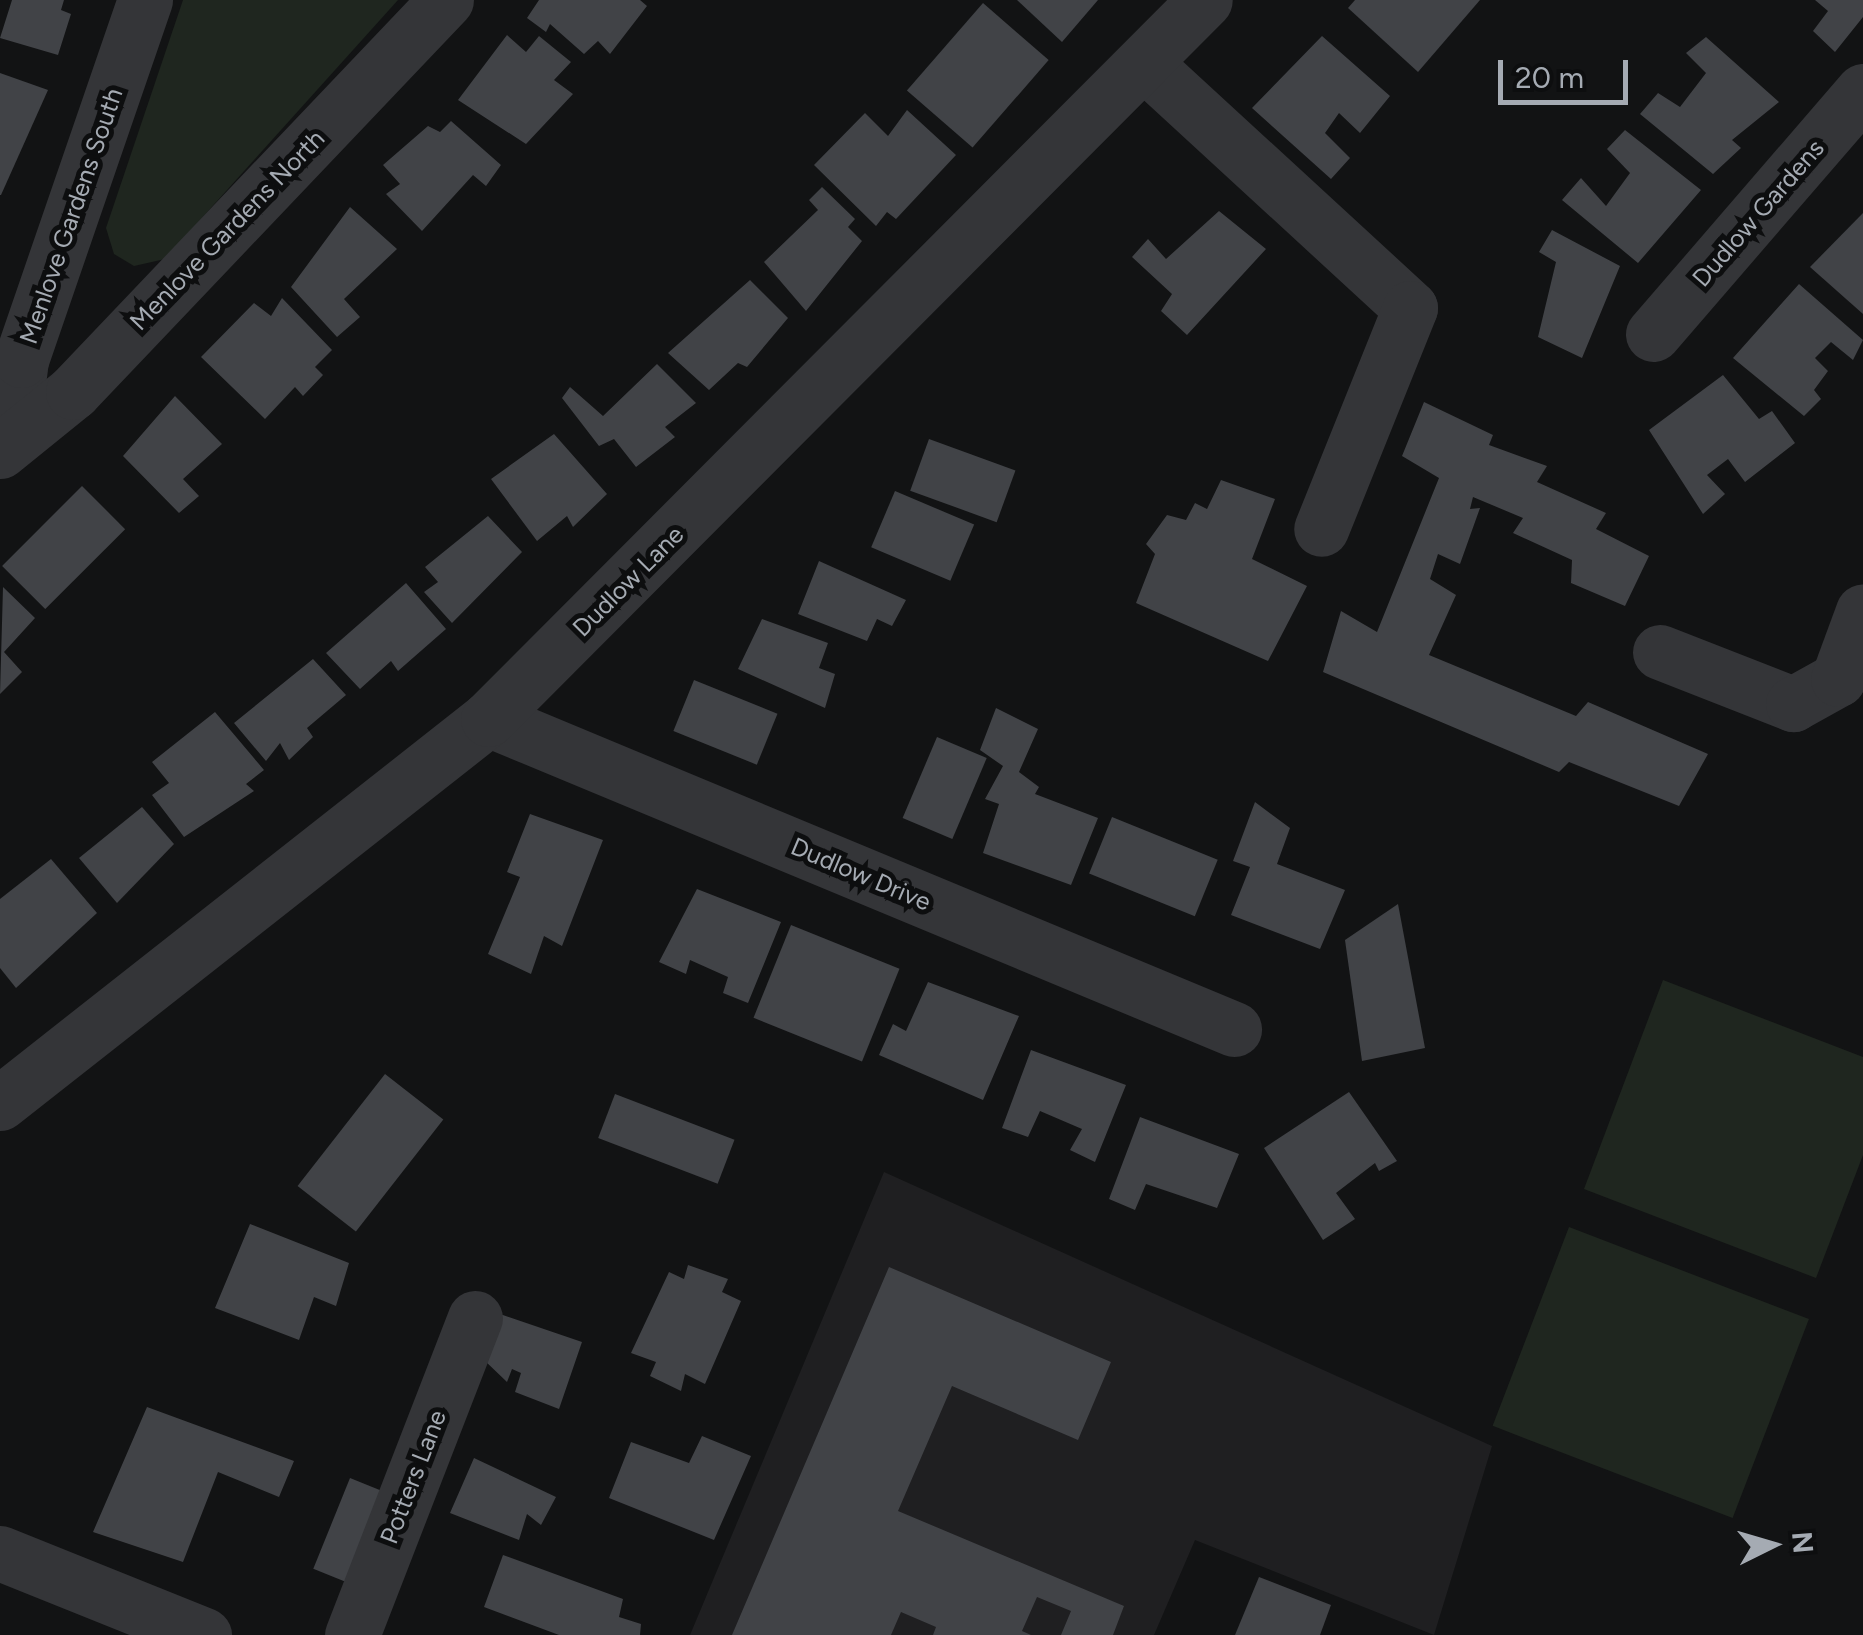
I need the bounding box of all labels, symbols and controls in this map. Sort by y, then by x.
scale bar [1503,40,1633,102]
text: 20 m [1515,59,1584,96]
street label: Menlove Gardens South [13,84,129,348]
street label: Menlove Gardens North [123,124,331,336]
street label: Dudlow Gardens [1686,133,1830,293]
street label: Dudlow Lane [566,519,690,643]
street label: Dudlow Drive [787,831,935,917]
street label: Potters Lane [374,1406,452,1548]
north arrow [1723,1495,1823,1595]
text: N [1785,1530,1821,1555]

